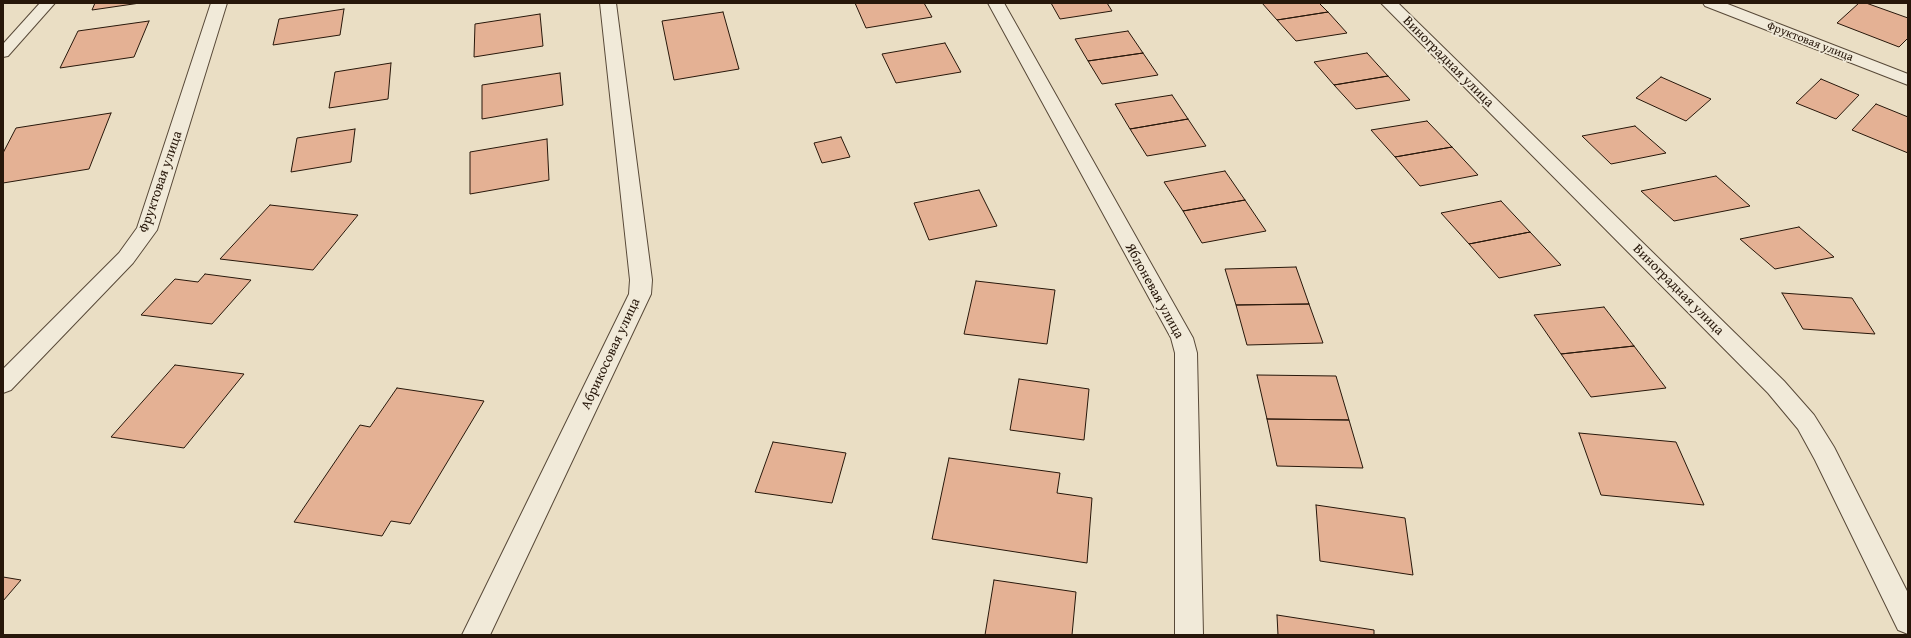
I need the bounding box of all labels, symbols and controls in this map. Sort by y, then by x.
street label: Виноградная улица [1399,13,1497,111]
street label: Фруктовая улица [1765,19,1855,65]
street label: Фруктовая улица [136,129,186,235]
street label: Яблоневая улица [1121,240,1187,342]
street label: Виноградная улица [1629,241,1727,339]
street label: Абрикосовая улица [578,296,644,412]

